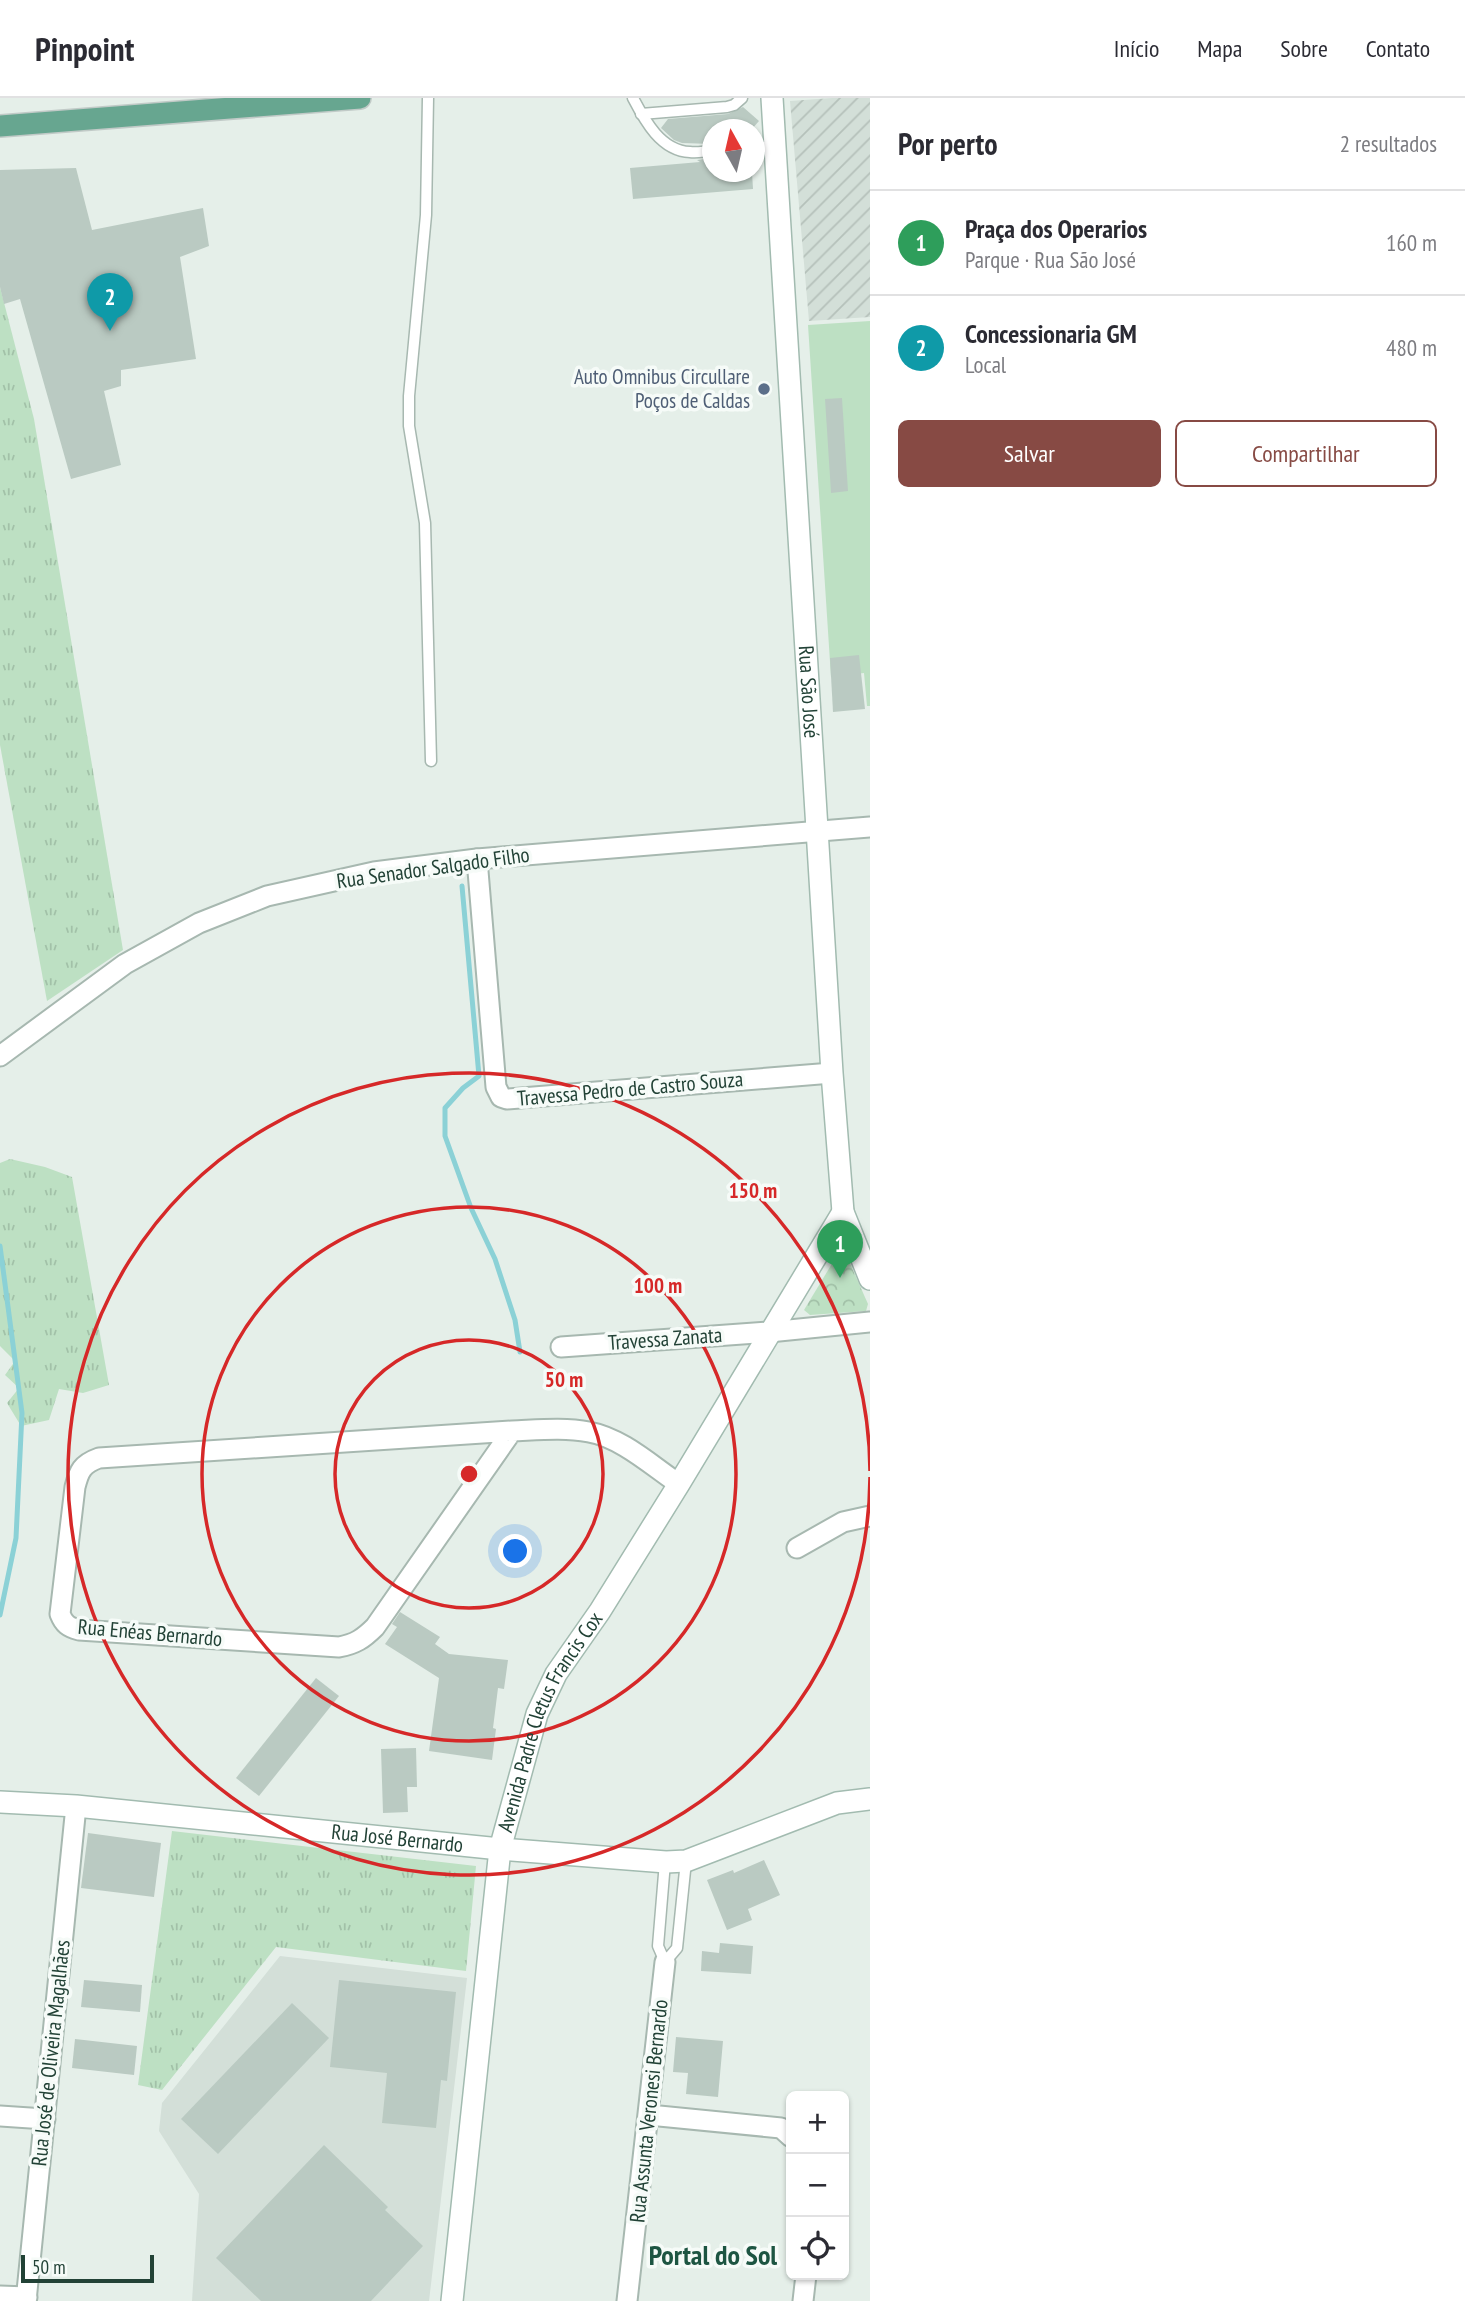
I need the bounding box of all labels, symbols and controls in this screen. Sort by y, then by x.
text: Pinpoint [35,27,134,70]
text: Início [1114,33,1159,64]
text: Mapa [1197,33,1242,64]
text: Sobre [1280,33,1328,64]
text: Contato [1366,33,1430,64]
north arrow [702,119,765,182]
text: Por perto [898,124,998,163]
text: 2 resultados [1340,129,1437,158]
text: Praça dos Operarios [965,212,1147,245]
text: 1 [916,228,927,257]
text: 160 m [1386,228,1437,257]
text: Parque · Rua São José [965,245,1136,274]
pin: 2 [87,273,133,331]
text: Concessionaria GM [965,317,1137,350]
text: 2 [916,333,927,362]
text: 480 m [1386,333,1437,362]
text: Local [965,350,1006,379]
place label: Auto Omnibus Circullare Poços de Caldas [574,363,750,414]
marker: Auto Omnibus Circullare Poços de Caldas [756,381,772,397]
button: Salvar [898,420,1161,487]
button: Compartilhar [1175,420,1437,487]
street label: Rua São José [793,645,825,739]
street label: Rua Senador Salgado Filho [335,841,531,894]
street label: Travessa Pedro de Castro Souza [516,1065,744,1112]
text: 150 m [729,1177,777,1204]
pin: 1 [817,1220,863,1278]
text: 100 m [634,1272,682,1299]
street label: Travessa Zanata [607,1321,723,1356]
text: 50 m [545,1366,583,1393]
centre of rings [457,1462,481,1486]
your location [498,1534,532,1568]
street label: Avenida Padre Cletus Francis Cox [491,1606,608,1835]
street label: Rua Enéas Bernardo [77,1613,223,1652]
street label: Rua José Bernardo [330,1818,465,1858]
street label: Rua José de Oliveira Magalhães [25,1939,76,2167]
street label: Rua Assunta Veronesi Bernardo [623,1998,674,2224]
map controls [786,2091,849,2280]
button: + [786,2091,849,2154]
button: − [786,2154,849,2217]
button: locate [786,2217,849,2280]
district label: Portal do Sol [649,2236,777,2273]
scale bar [21,2252,154,2284]
text: 50 m [32,2255,66,2279]

